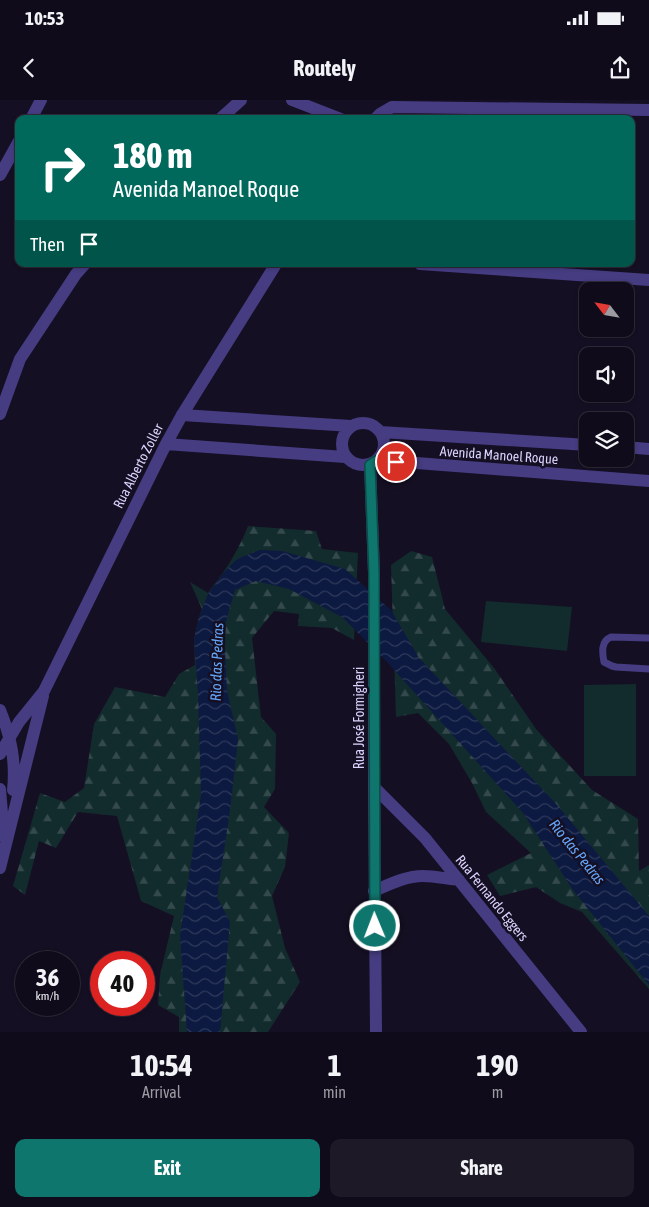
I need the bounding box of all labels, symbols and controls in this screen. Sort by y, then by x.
text: 10:53 [25,7,64,29]
icon: back [15,54,43,82]
icon: share [606,54,634,82]
text: Routely [293,55,356,81]
icon: right [30,135,95,200]
text: 180 m [113,135,192,175]
text: Avenida Manoel Roque [113,176,299,202]
icon: arrive [75,230,103,258]
text: Then [30,233,65,255]
north arrow [579,282,634,338]
map controls [579,282,634,467]
button: sound [579,347,634,402]
button: layers [579,412,634,467]
street label: Rua Alberto Zoller [110,420,167,511]
pin [375,441,417,483]
street label: Avenida Manoel Roque [439,443,559,467]
icon: arrive [382,448,410,476]
water label: Rio das Pedras [207,622,226,702]
street label: Rua José Formigheri [351,667,367,769]
water label: Rio das Pedras [546,816,609,888]
street label: Rua Fernando Eggers [452,852,532,944]
position arrow [348,899,400,951]
speed limit sign: 40 [90,951,155,1016]
text: 36 [36,963,59,991]
text: km/h [36,989,59,1003]
text: 10:54 [130,1048,193,1082]
text: 1 [327,1048,342,1082]
text: 190 [476,1048,519,1082]
text: Arrival [142,1083,181,1101]
text: min [323,1083,346,1101]
text: m [492,1083,503,1101]
button: Exit [15,1139,320,1197]
button: Share [330,1139,634,1197]

